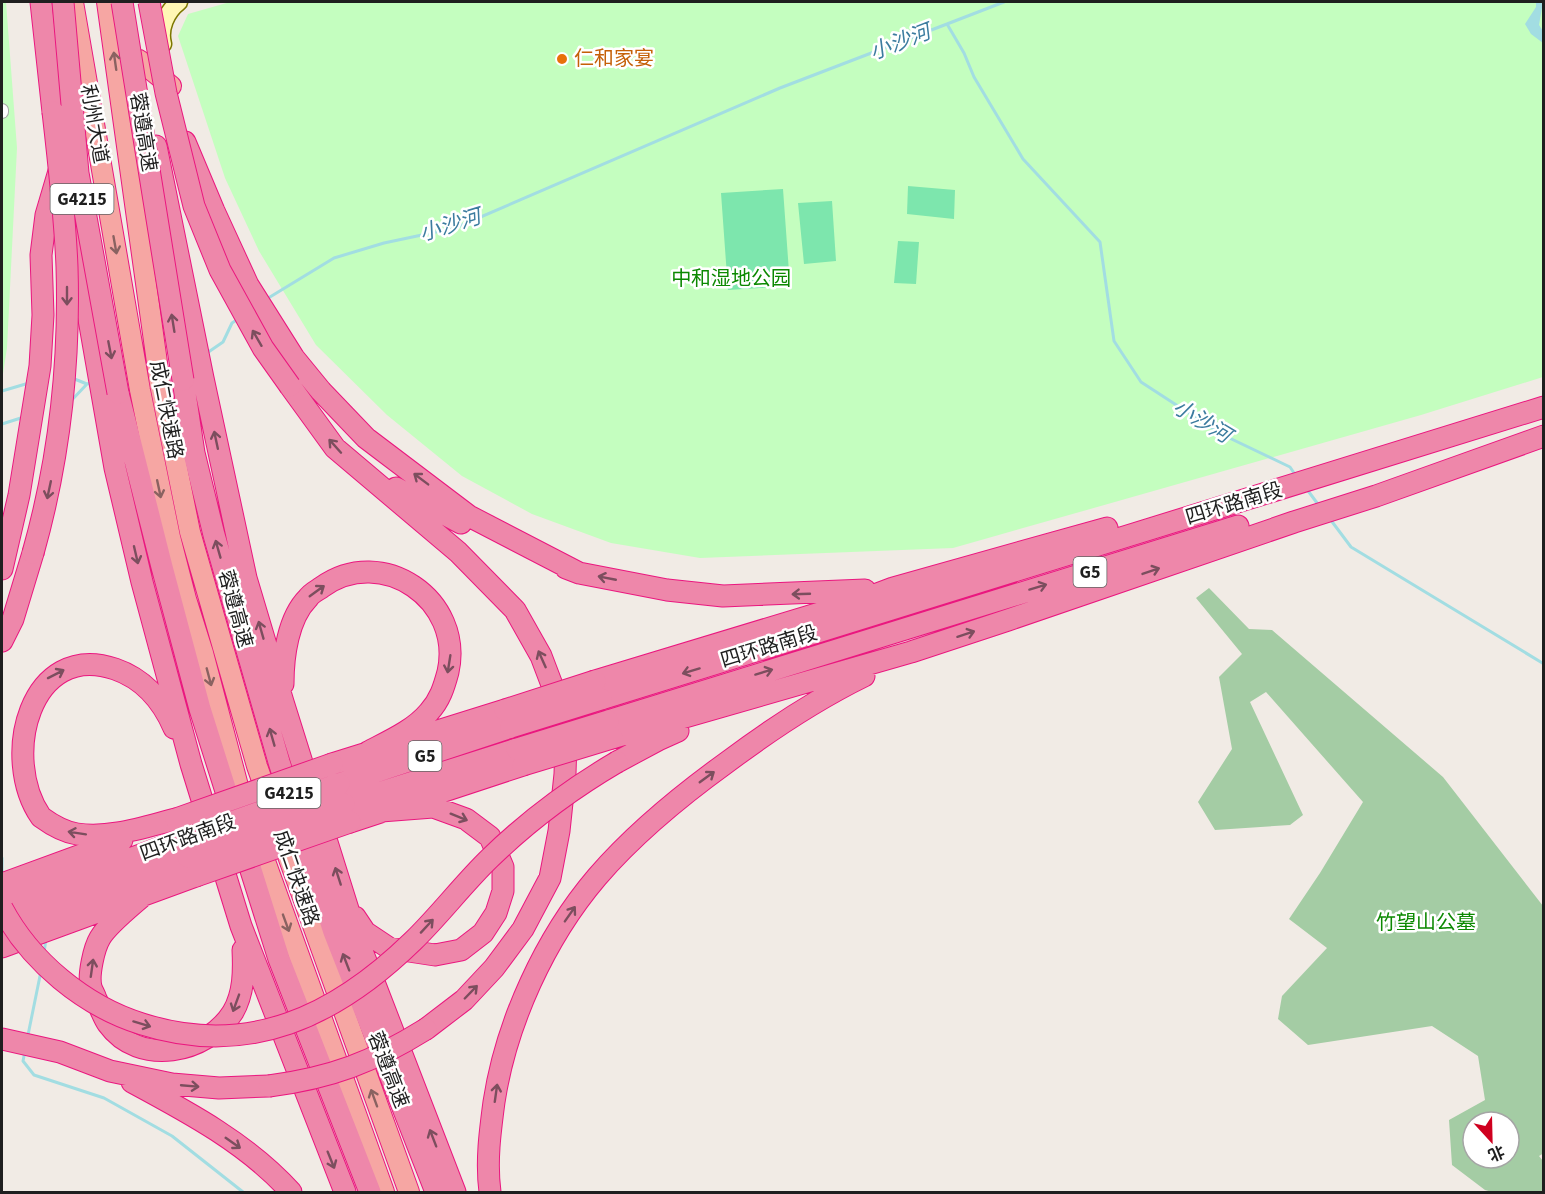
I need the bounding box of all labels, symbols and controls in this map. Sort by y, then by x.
water label: 小沙河 [865,15,939,67]
place label: 仁和家宴 [574,45,654,73]
one-way arrow [110,51,121,71]
marker: 仁和家宴 [555,52,569,66]
street label: 利州大道 [73,82,115,166]
street label: 蓉遵高速 [123,90,163,174]
road number: G4215 [50,184,113,214]
water label: 小沙河 [415,200,488,249]
one-way arrow [110,235,121,255]
park label: 中和湿地公园 [671,265,791,293]
one-way arrow [61,285,73,305]
one-way arrow [168,313,179,333]
one-way arrow [251,330,263,347]
one-way arrow [105,340,116,360]
street label: 成仁快速路 [143,358,189,462]
water label: 小沙河 [1167,392,1240,452]
one-way arrow [210,431,222,450]
one-way arrow [328,439,342,454]
one-way arrow [413,473,429,486]
street label: 四环路南段 [1182,476,1286,532]
one-way arrow [154,478,165,498]
one-way arrow [43,480,54,499]
one-way arrow [212,540,223,559]
one-way arrow [130,545,142,564]
road number: G5 [1074,557,1106,587]
one-way arrow [1141,565,1160,576]
street label: 蓉遵高速 [211,567,259,651]
one-way arrow [598,572,617,583]
one-way arrow [1028,581,1047,592]
one-way arrow [308,585,324,597]
one-way arrow [791,588,811,600]
street label: 四环路南段 [717,619,821,675]
one-way arrow [255,621,266,640]
one-way arrow [956,628,975,639]
one-way arrow [536,651,547,669]
one-way arrow [443,653,454,673]
one-way arrow [754,665,773,676]
one-way arrow [682,666,701,677]
one-way arrow [46,667,64,679]
one-way arrow [204,667,216,686]
one-way arrow [266,728,277,747]
road number: G5 [408,741,442,771]
one-way arrow [699,770,715,783]
road number: G4215 [258,778,320,808]
street label: 四环路南段 [136,808,240,868]
one-way arrow [449,812,468,823]
street label: 成仁快速路 [266,826,326,930]
one-way arrow [68,827,87,838]
one-way arrow [332,867,343,886]
one-way arrow [564,907,576,923]
park label: 竹望山公墓 [1376,909,1476,937]
one-way arrow [282,913,293,932]
one-way arrow [420,919,434,934]
one-way arrow [339,953,350,972]
one-way arrow [87,959,98,978]
one-way arrow [464,985,478,1000]
one-way arrow [229,994,240,1012]
one-way arrow [132,1019,151,1030]
street label: 蓉遵高速 [361,1028,415,1112]
one-way arrow [180,1081,200,1092]
one-way arrow [490,1083,501,1103]
one-way arrow [368,1089,379,1108]
north arrow [1461,1110,1521,1170]
one-way arrow [427,1129,438,1148]
one-way arrow [224,1137,240,1149]
text: 北 [1485,1140,1508,1166]
one-way arrow [326,1150,337,1168]

